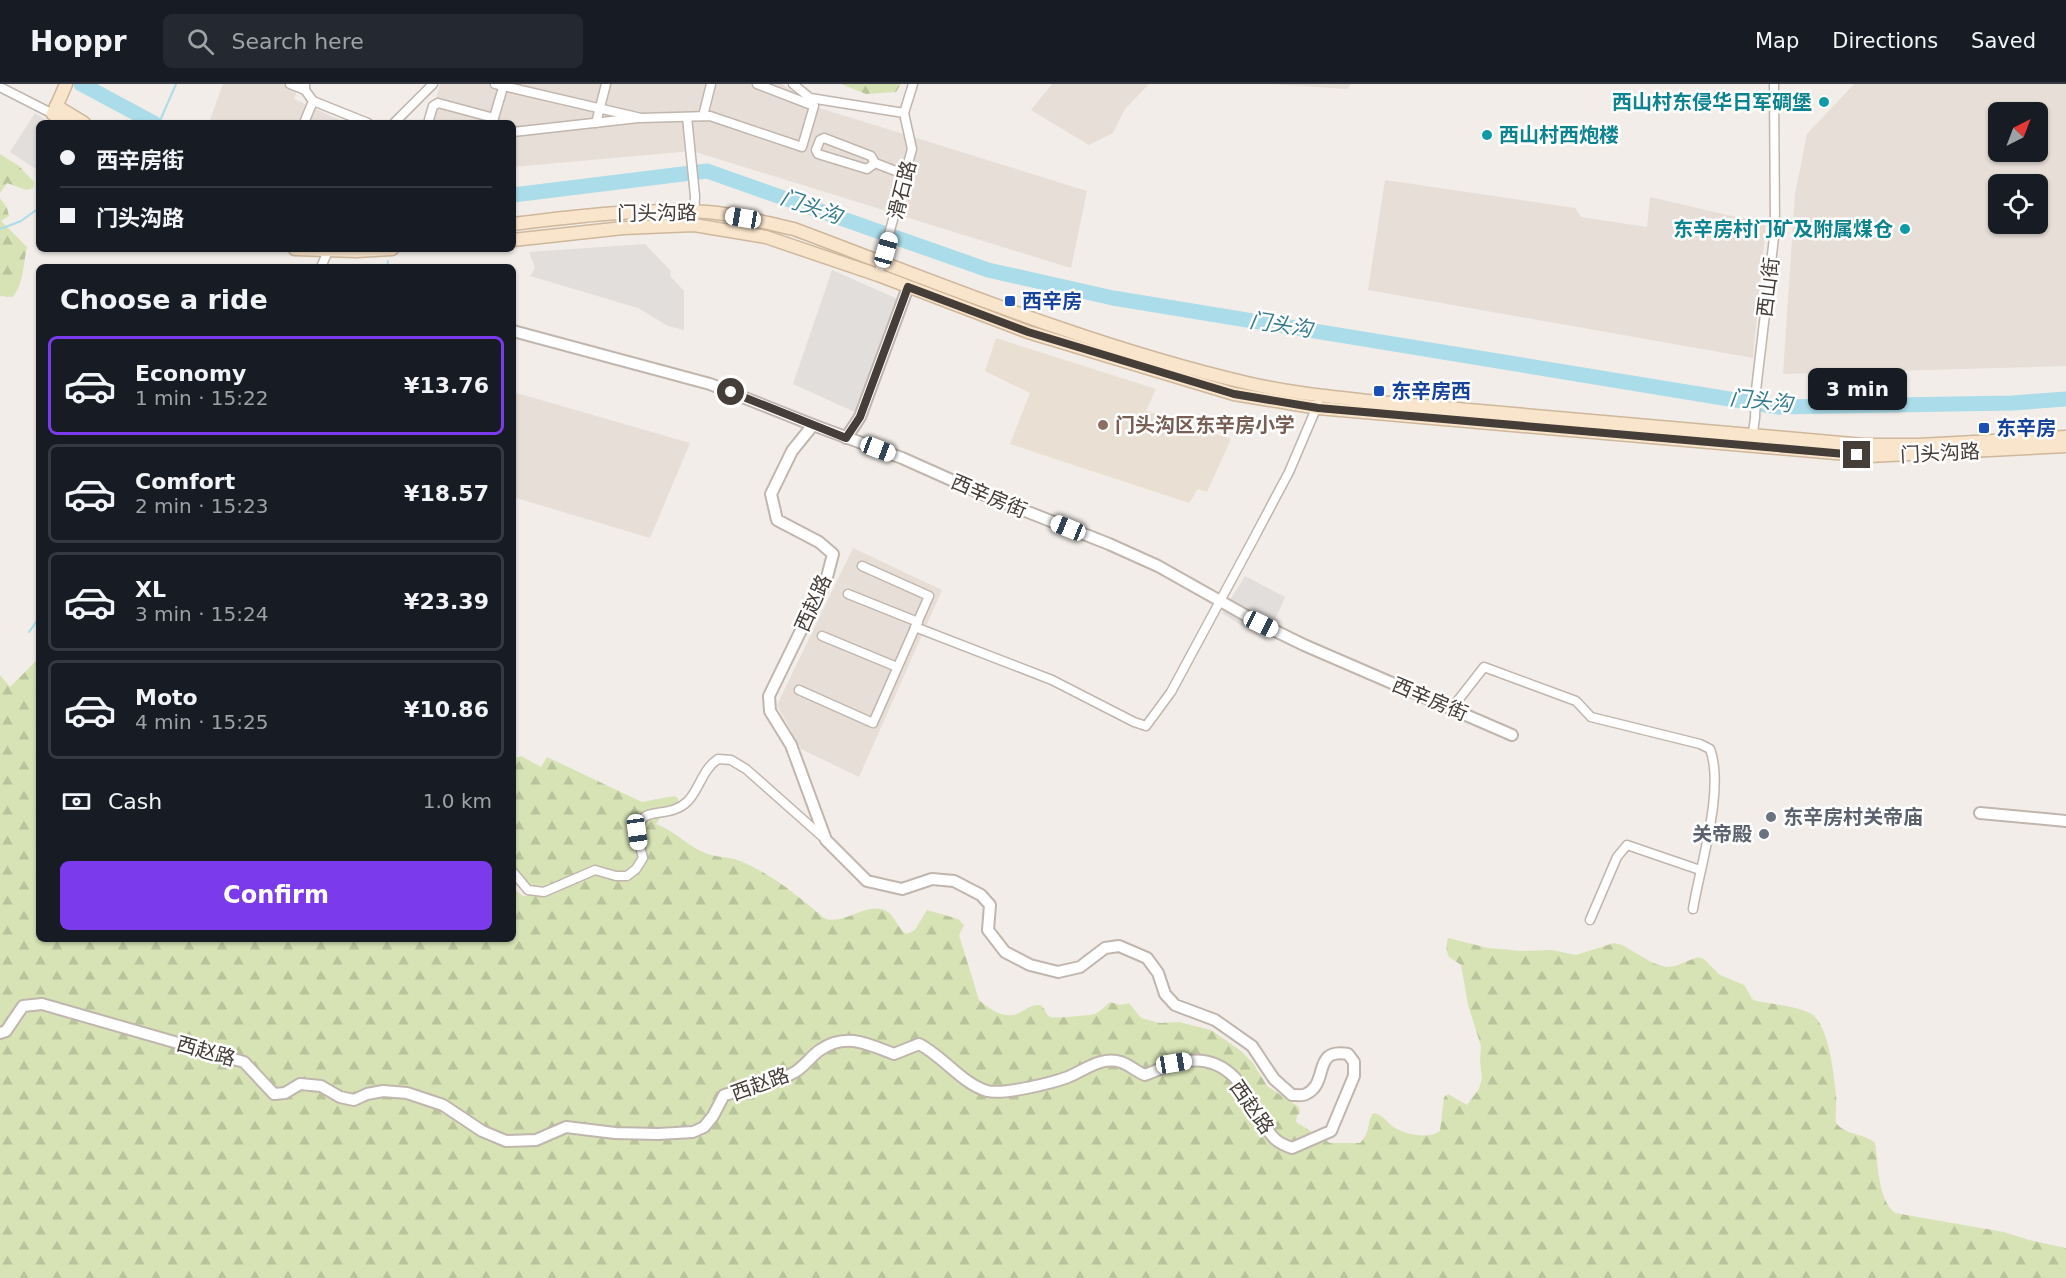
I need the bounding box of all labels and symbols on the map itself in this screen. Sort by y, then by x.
place label: 西山村东侵华日军碉堡 [1612,90,1812,114]
marker: 西山村东侵华日军碉堡 [1817,95,1831,109]
north arrow [1988,102,2048,162]
place label: 西山村西炮楼 [1499,123,1619,147]
marker: 西山村西炮楼 [1480,128,1494,142]
street label: 滑石路 [883,158,921,222]
water label: 门头沟 [777,185,847,229]
street label: 门头沟路 [617,200,697,226]
car [724,206,762,230]
place label: 东辛房村门矿及附属煤仓 [1673,217,1893,241]
marker: 东辛房村门矿及附属煤仓 [1898,222,1912,236]
car [872,230,900,270]
street label: 西山街 [1752,256,1784,318]
place label: 西辛房 [1022,289,1082,313]
marker: 西辛房 [1003,294,1017,308]
water label: 门头沟 [1248,308,1316,342]
callout: 3 min [1808,368,1906,410]
route start [717,378,744,405]
place label: 东辛房西 [1391,379,1471,403]
marker: 东辛房西 [1372,384,1386,398]
water label: 门头沟 [1728,386,1796,416]
place label: 门头沟区东辛房小学 [1115,413,1295,437]
place label: 东辛房 [1996,416,2056,440]
marker: 门头沟区东辛房小学 [1096,418,1110,432]
marker: 东辛房 [1977,421,1991,435]
car [858,434,898,464]
street label: 门头沟路 [1899,439,1981,467]
route end [1843,441,1870,468]
street label: 西辛房街 [947,469,1031,523]
car [1048,513,1088,543]
street label: 西赵路 [790,571,836,635]
car [1241,608,1281,640]
street label: 西辛房街 [1388,672,1472,726]
place label: 东辛房村关帝庙 [1783,805,1923,829]
marker: 东辛房村关帝庙 [1764,810,1778,824]
car [626,813,648,851]
place label: 关帝殿 [1692,822,1752,846]
marker: 关帝殿 [1757,827,1771,841]
street label: 西赵路 [174,1031,238,1071]
car [1155,1051,1193,1075]
street label: 西赵路 [728,1062,792,1106]
street label: 西赵路 [1225,1076,1279,1138]

